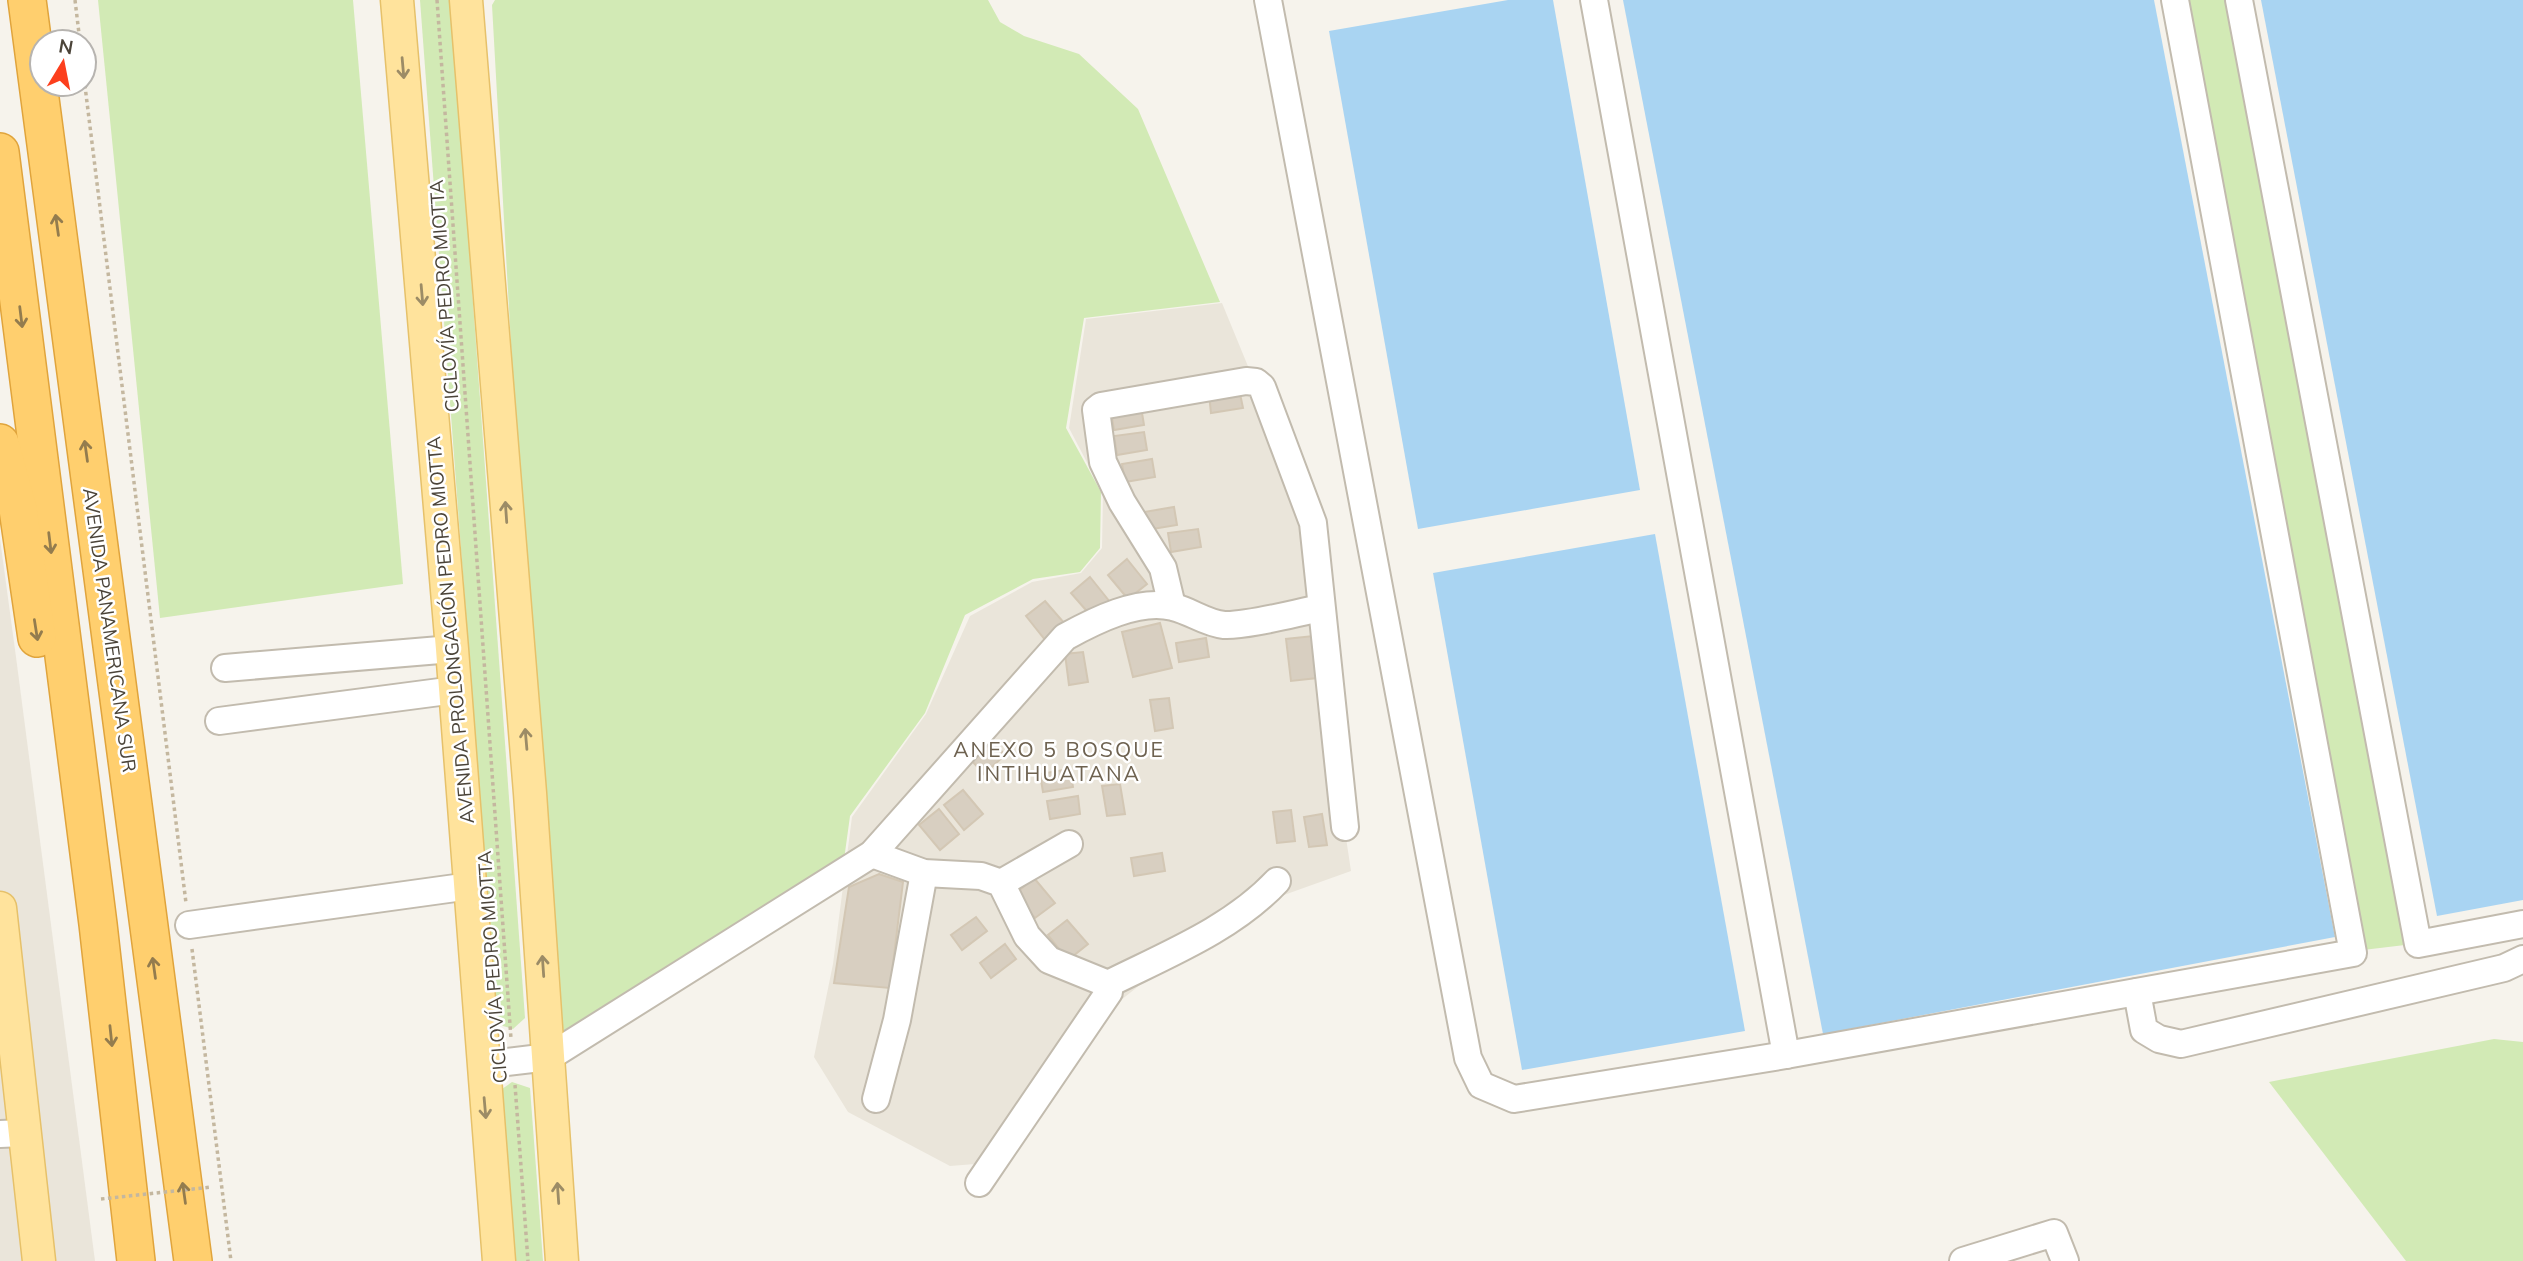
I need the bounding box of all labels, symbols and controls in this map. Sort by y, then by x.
north arrow [28,28,98,98]
text: N [57,33,75,59]
one-way arrow [397,56,410,79]
street label: CICLOVÍA PEDRO MIOTTA [424,179,464,413]
one-way arrow [50,214,63,237]
one-way arrow [416,283,429,305]
one-way arrow [14,305,27,328]
street label: AVENIDA PROLONGACIÓN PEDRO MIOTTA [421,435,479,825]
one-way arrow [80,440,93,463]
street label: AVENIDA PANAMERICANA SUR [78,486,142,774]
one-way arrow [499,502,512,524]
one-way arrow [43,531,56,554]
one-way arrow [29,618,42,641]
one-way arrow [519,728,532,751]
district label: ANEXO 5 BOSQUE INTIHUATANA [953,736,1165,786]
street label: CICLOVÍA PEDRO MIOTTA [472,850,512,1084]
one-way arrow [536,955,549,978]
one-way arrow [148,957,161,980]
one-way arrow [104,1024,117,1047]
one-way arrow [479,1096,492,1119]
one-way arrow [177,1182,190,1205]
one-way arrow [551,1182,564,1205]

